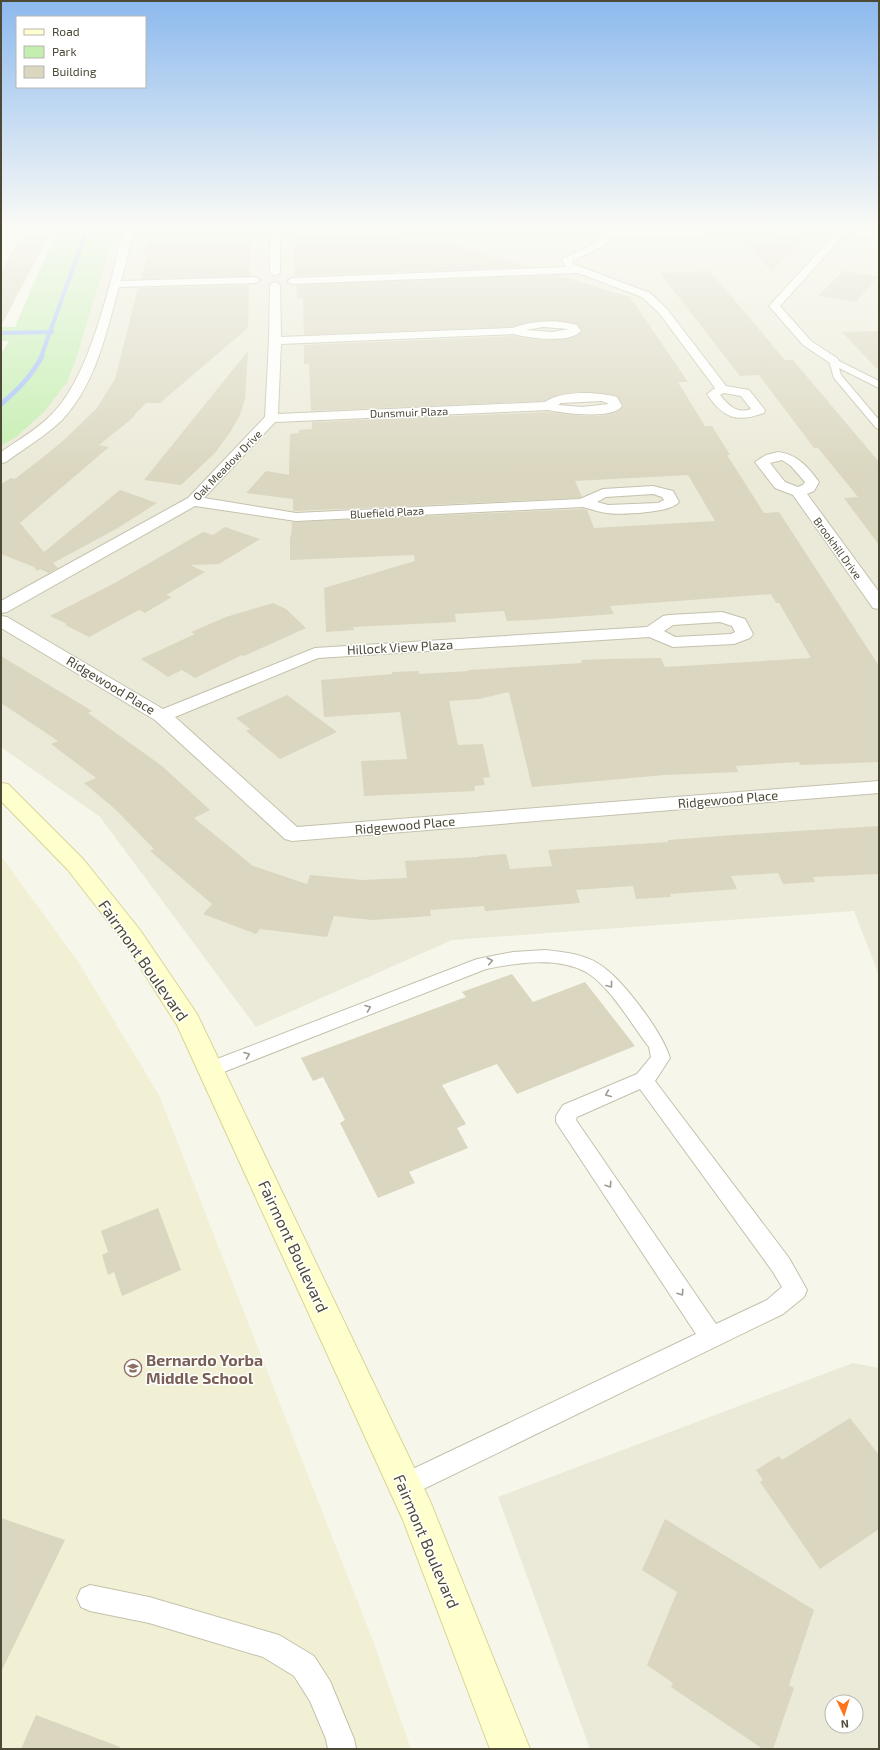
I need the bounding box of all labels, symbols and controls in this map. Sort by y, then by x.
legend [16,16,146,88]
text: Road [52,24,80,38]
text: Park [52,44,77,58]
text: Building [52,64,97,78]
street label: Dunsmuir Plaza [370,404,448,420]
street label: Oak Meadow Drive [190,427,264,503]
street label: Bluefield Plaza [350,504,424,520]
street label: Brookhill Drive [811,515,865,581]
street label: Hillock View Plaza [346,636,454,658]
street label: Ridgewood Place [64,652,158,718]
street label: Ridgewood Place [677,787,779,811]
street label: Ridgewood Place [354,813,456,837]
street label: Fairmont Boulevard [95,896,193,1024]
one-way arrow [487,958,493,966]
one-way arrow [606,981,613,988]
one-way arrow [365,1004,372,1012]
one-way arrow [244,1052,251,1060]
one-way arrow [604,1089,612,1097]
street label: Fairmont Boulevard [255,1177,333,1315]
one-way arrow [604,1181,612,1188]
one-way arrow [677,1288,684,1295]
place label: Bernardo Yorba Middle School [146,1350,263,1387]
school or university icon: Bernardo Yorba Middle School [123,1358,143,1378]
street label: Fairmont Boulevard [390,1471,464,1611]
north arrow [824,1694,864,1734]
text: N [840,1718,849,1731]

